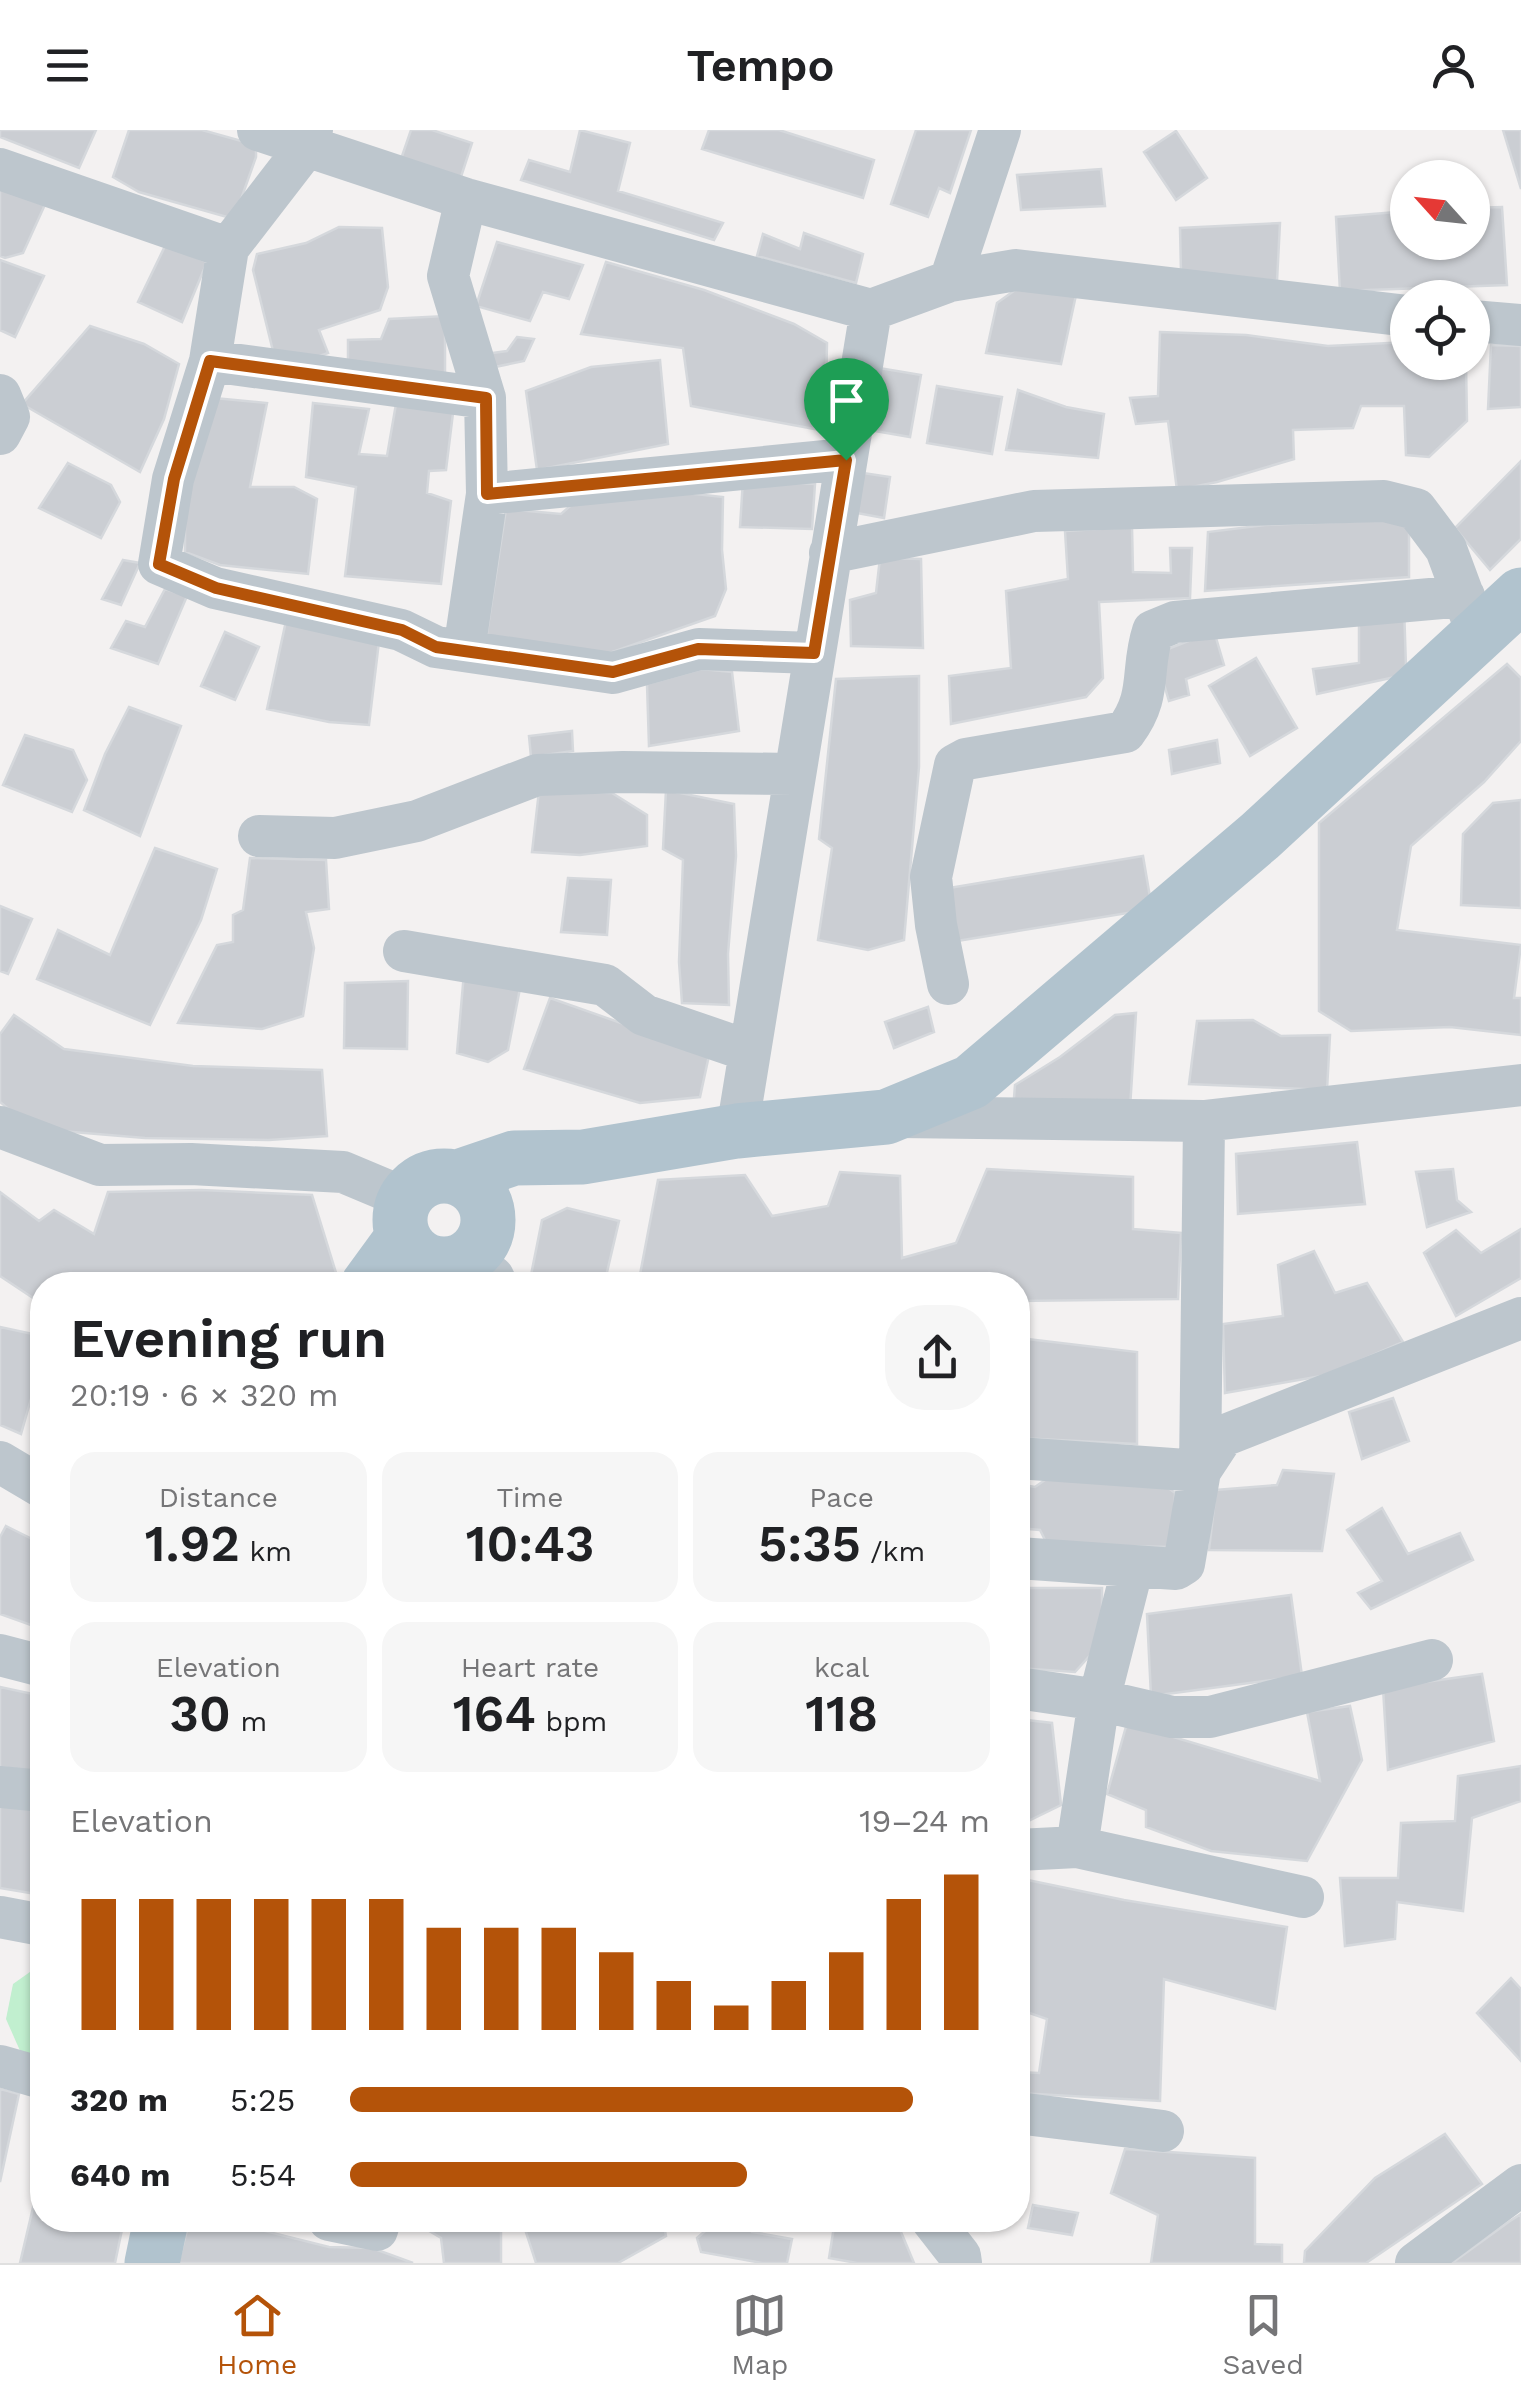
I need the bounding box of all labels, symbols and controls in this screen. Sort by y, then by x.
icon: menu [40,38,95,93]
icon: person [1426,38,1481,93]
text: Tempo [687,39,834,92]
north arrow [1390,160,1490,260]
map controls [1390,160,1490,380]
button: locate [1390,280,1490,380]
pin [804,358,889,461]
icon: arrive [819,373,874,428]
button: share [885,1305,990,1410]
text: Evening run [70,1306,387,1370]
text: 20:19 · 6 × 320 m [70,1376,339,1414]
text: Distance [159,1481,278,1514]
text: Time [497,1481,563,1514]
text: Pace [809,1481,874,1514]
text: 1.92 [145,1514,240,1573]
text: 10:43 [466,1514,594,1573]
text: 5:35 [758,1514,861,1573]
text: km [240,1535,292,1568]
text: /km [861,1535,925,1568]
text: Elevation [156,1651,281,1684]
text: Heart rate [461,1651,599,1684]
text: kcal [814,1651,869,1684]
text: 30 [170,1684,231,1743]
text: 164 [453,1684,536,1743]
text: 118 [805,1684,878,1743]
text: m [231,1705,267,1738]
text: bpm [536,1705,607,1738]
text: Elevation [70,1802,213,1840]
text: 19–24 m [859,1802,990,1840]
text: 320 m [70,2081,168,2119]
text: 5:25 [230,2081,295,2119]
text: 640 m [70,2156,170,2194]
text: 5:54 [230,2156,296,2194]
tab: Home [217,2288,297,2381]
tab: Map [731,2288,788,2381]
tab: Saved [1223,2288,1304,2381]

